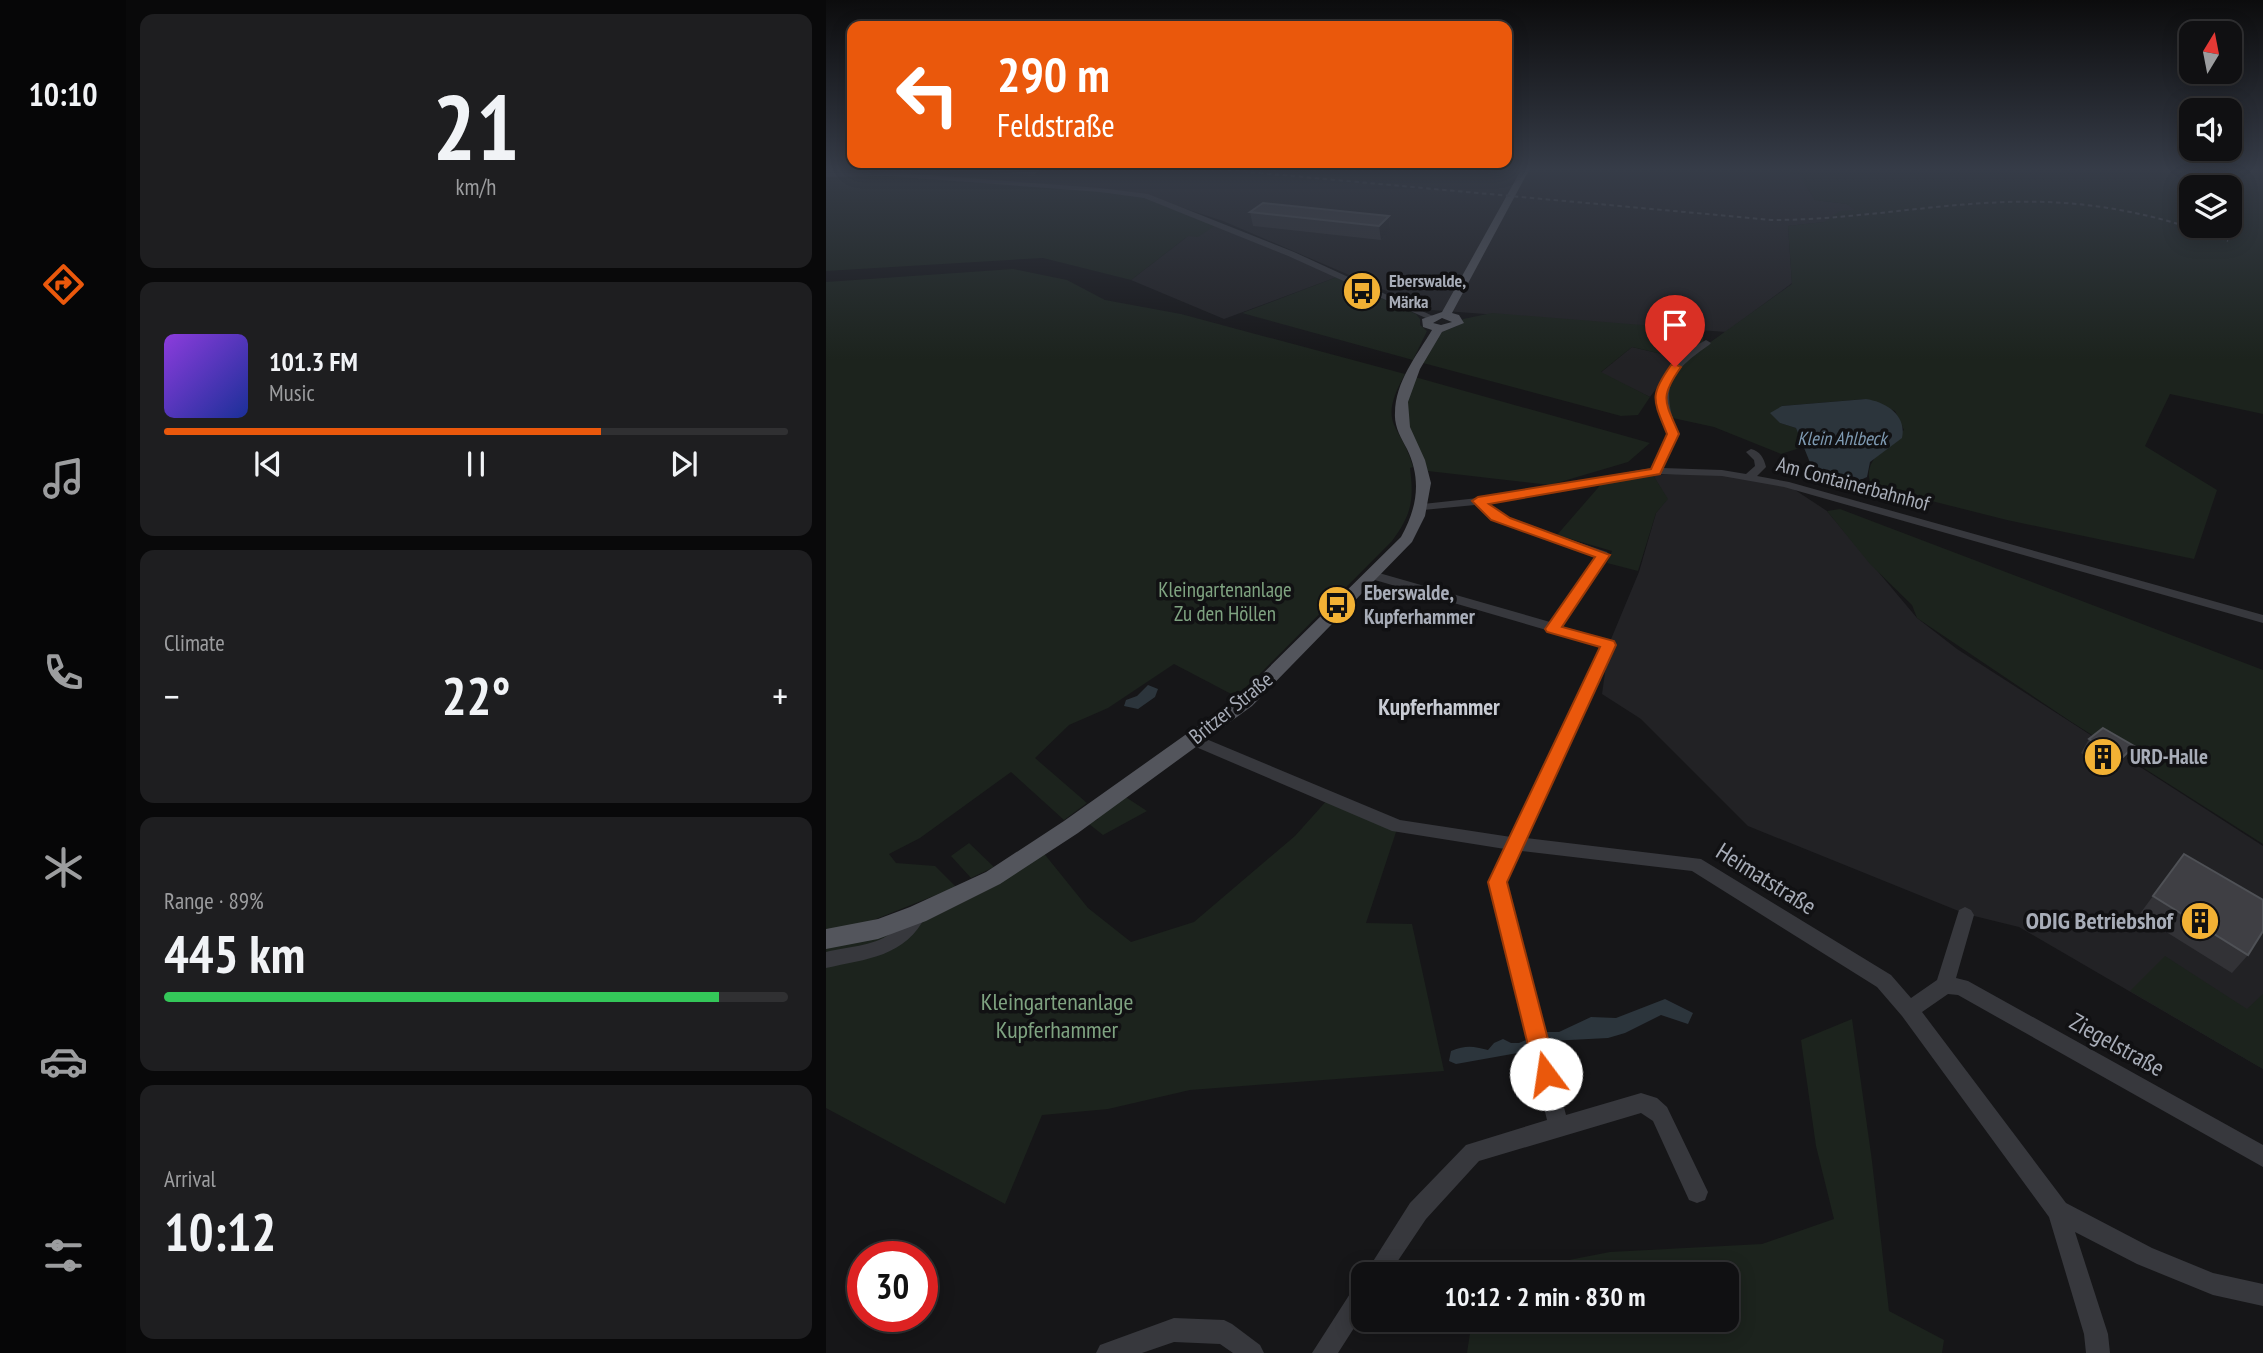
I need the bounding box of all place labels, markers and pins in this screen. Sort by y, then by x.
place label: Eberswalde, Märka [1389,269,1466,313]
bus stop icon: Eberswalde, Märka [1341,270,1383,312]
pin [1645,295,1705,367]
place label: Eberswalde, Kupferhammer [1364,579,1476,630]
bus stop icon: Eberswalde, Kupferhammer [1316,584,1358,626]
building icon: URD-Halle [2082,736,2124,778]
place label: URD-Halle [2130,743,2208,770]
building icon: ODIG Betriebshof [2179,900,2221,942]
place label: ODIG Betriebshof [2026,905,2175,936]

